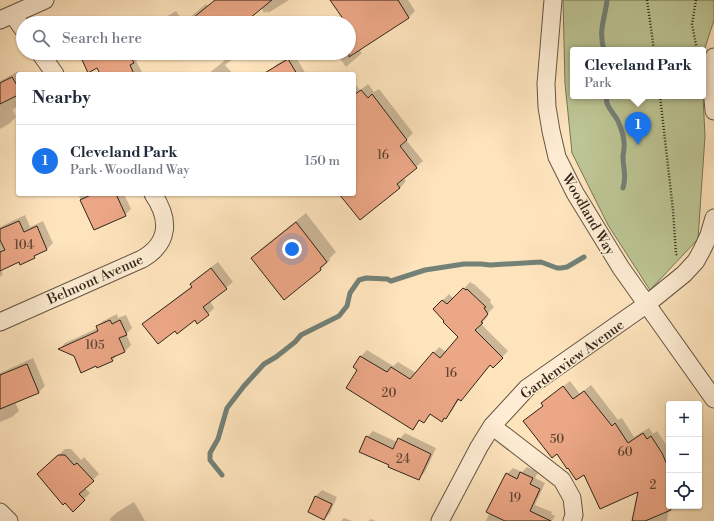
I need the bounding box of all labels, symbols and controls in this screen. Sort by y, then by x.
search box [16,16,356,60]
icon: search [30,27,52,49]
text: Search here [62,29,142,48]
popup [570,47,706,99]
text: Cleveland Park [584,56,692,75]
text: Park [584,75,611,91]
text: Nearby [32,87,91,109]
pin: 1 [625,112,651,145]
text: Cleveland Park [70,143,178,162]
house number: 16 [377,148,389,163]
text: 1 [42,153,48,169]
text: 150 m [305,153,340,169]
text: Park · Woodland Way [70,162,189,178]
street label: Woodland Way [557,170,619,259]
house number: 104 [14,238,34,253]
your location [282,239,302,259]
street label: Belmont Avenue [44,251,146,310]
street label: Gardenview Avenue [517,316,628,404]
house number: 105 [85,338,105,353]
house number: 16 [445,366,457,381]
house number: 20 [382,386,396,401]
map controls [666,401,702,509]
button: + [666,401,702,437]
house number: 50 [550,432,564,447]
button: − [666,437,702,473]
house number: 60 [617,445,633,460]
house number: 24 [396,452,410,467]
button: locate [666,473,702,509]
house number: 2 [650,478,657,493]
house number: 19 [509,491,521,506]

